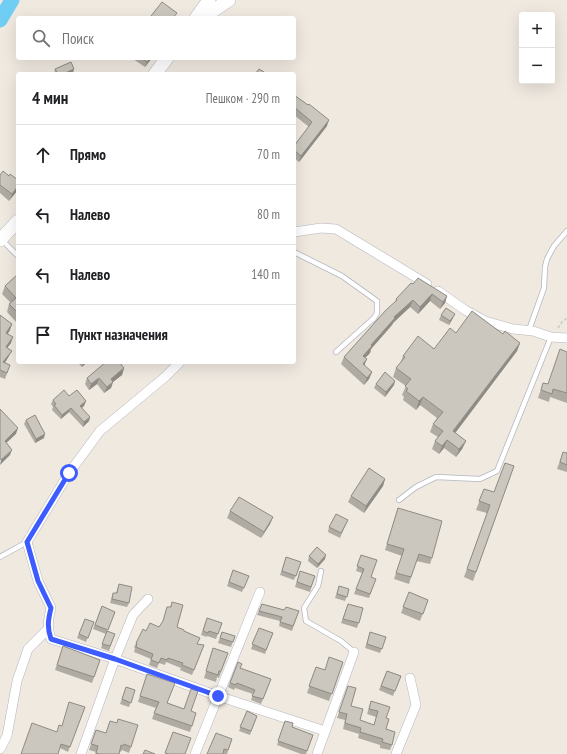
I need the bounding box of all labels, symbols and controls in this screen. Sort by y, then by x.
map controls [519,12,555,84]
button: + [519,12,555,48]
search box [16,16,296,60]
icon: search [30,27,52,49]
text: Поиск [62,29,94,48]
button: − [519,48,555,84]
text: 4 мин [32,87,68,109]
text: Пешком · 290 m [206,90,280,107]
icon: ahead [32,144,54,166]
text: Прямо [70,145,106,164]
text: 70 m [257,146,280,163]
icon: left [32,204,54,226]
text: Налево [70,205,110,224]
text: 80 m [257,206,280,223]
icon: left [32,264,54,286]
text: Налево [70,265,110,284]
text: 140 m [251,266,280,283]
icon: arrive [32,324,54,346]
text: Пункт назначения [70,325,168,344]
route start [60,464,78,482]
route end [209,687,227,705]

